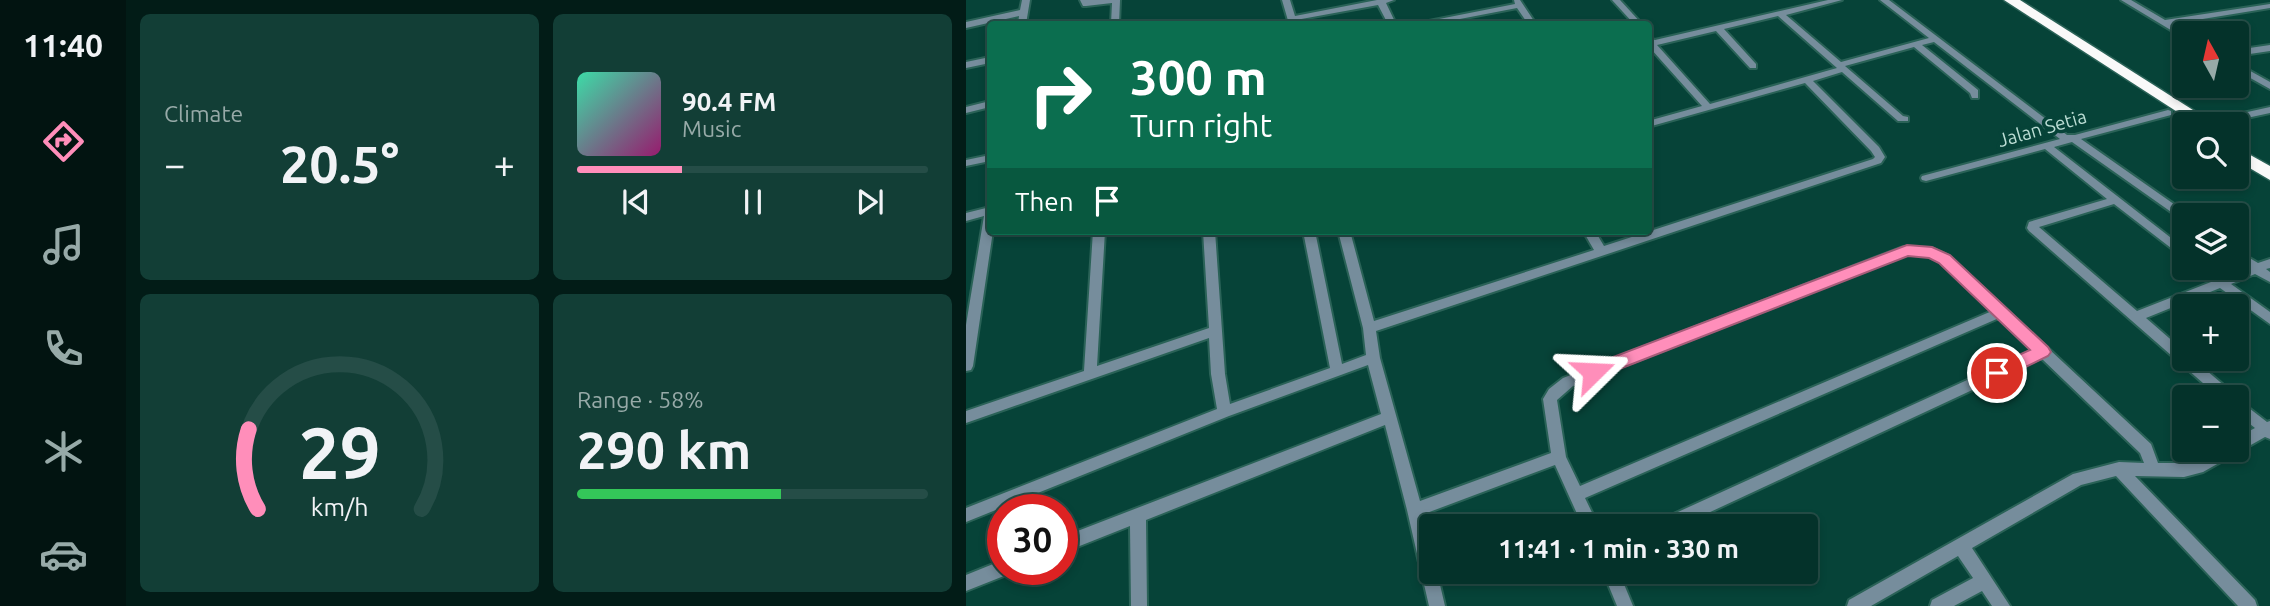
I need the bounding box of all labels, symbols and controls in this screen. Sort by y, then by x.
north arrow [2172,21,2249,98]
map controls [2172,21,2249,462]
text: 11:40 [23,27,103,63]
icon: right [1015,49,1106,140]
text: 300 m [1130,49,1267,104]
text: 90.4 FM [682,87,776,116]
text: Climate [164,101,243,126]
street label: Jalan Setia [1995,105,2089,151]
text: Turn right [1130,107,1272,143]
button: search [2172,112,2249,189]
text: Music [682,116,741,141]
icon: directions [39,117,88,166]
text: 20.5° [280,135,399,193]
text: − [164,143,185,185]
text: + [494,143,515,185]
icon: arrive [1088,182,1126,220]
icon: previous [617,183,655,221]
icon: pause [734,183,772,221]
icon: next [851,183,889,221]
text: Then [1015,187,1074,216]
button: layers [2172,203,2249,280]
icon: music [39,220,88,269]
button: + [2172,294,2249,371]
icon: phone [39,324,88,373]
position arrow [1556,335,1630,409]
pin [1967,343,2027,403]
icon: arrive [1978,354,2016,392]
button: − [2172,385,2249,462]
text: Range · 58% [577,387,704,412]
text: 29 [298,411,381,493]
text: 290 km [577,421,751,479]
icon: climate [39,427,88,476]
text: km/h [311,493,368,521]
speed limit sign: 30 [987,494,1078,585]
icon: car [39,530,88,579]
text: 11:41 · 1 min · 330 m [1498,534,1739,563]

